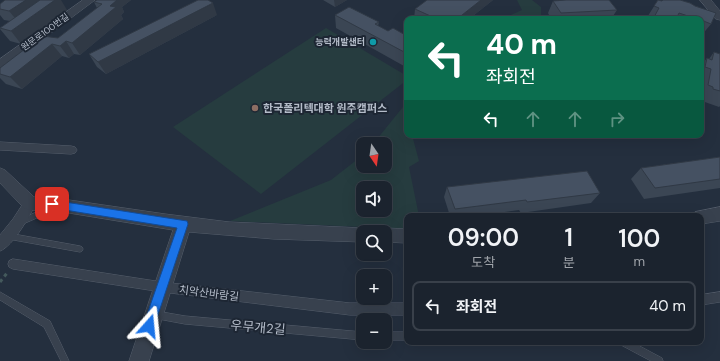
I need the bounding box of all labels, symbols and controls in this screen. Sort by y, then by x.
street label: 원문로100번길 [19,11,71,53]
text: 40 m [486,26,557,63]
icon: left [420,32,472,84]
place label: 능력개발샌터 [315,36,365,48]
marker: 능력개발샌터 [368,37,378,47]
text: 좌회전 [486,65,536,89]
place label: 한국폴리텍대학 원주캠퍼스 [263,101,387,115]
marker: 한국폴리텍대학 원주캠퍼스 [250,103,260,113]
icon: left [480,108,502,130]
icon: ahead [522,108,544,130]
icon: ahead [564,108,586,130]
icon: right [606,108,628,130]
north arrow [356,137,392,173]
map controls [356,137,392,349]
button: sound [356,181,392,217]
pin [35,187,69,221]
icon: arrive [41,193,63,215]
text: 09:00 [448,222,519,253]
text: 1 [564,222,573,253]
text: 100 [618,223,660,254]
button: search [356,225,392,261]
text: m [633,253,645,270]
text: 도착 [471,254,495,271]
text: 분 [563,254,575,271]
button: + [356,269,392,305]
street label: 치악산바람길 [178,282,240,304]
icon: left [422,295,444,317]
text: 40 m [649,296,686,316]
text: 좌회전 [456,297,497,317]
position arrow [128,305,170,347]
button: − [356,313,392,349]
street label: 우무개2길 [230,317,286,338]

